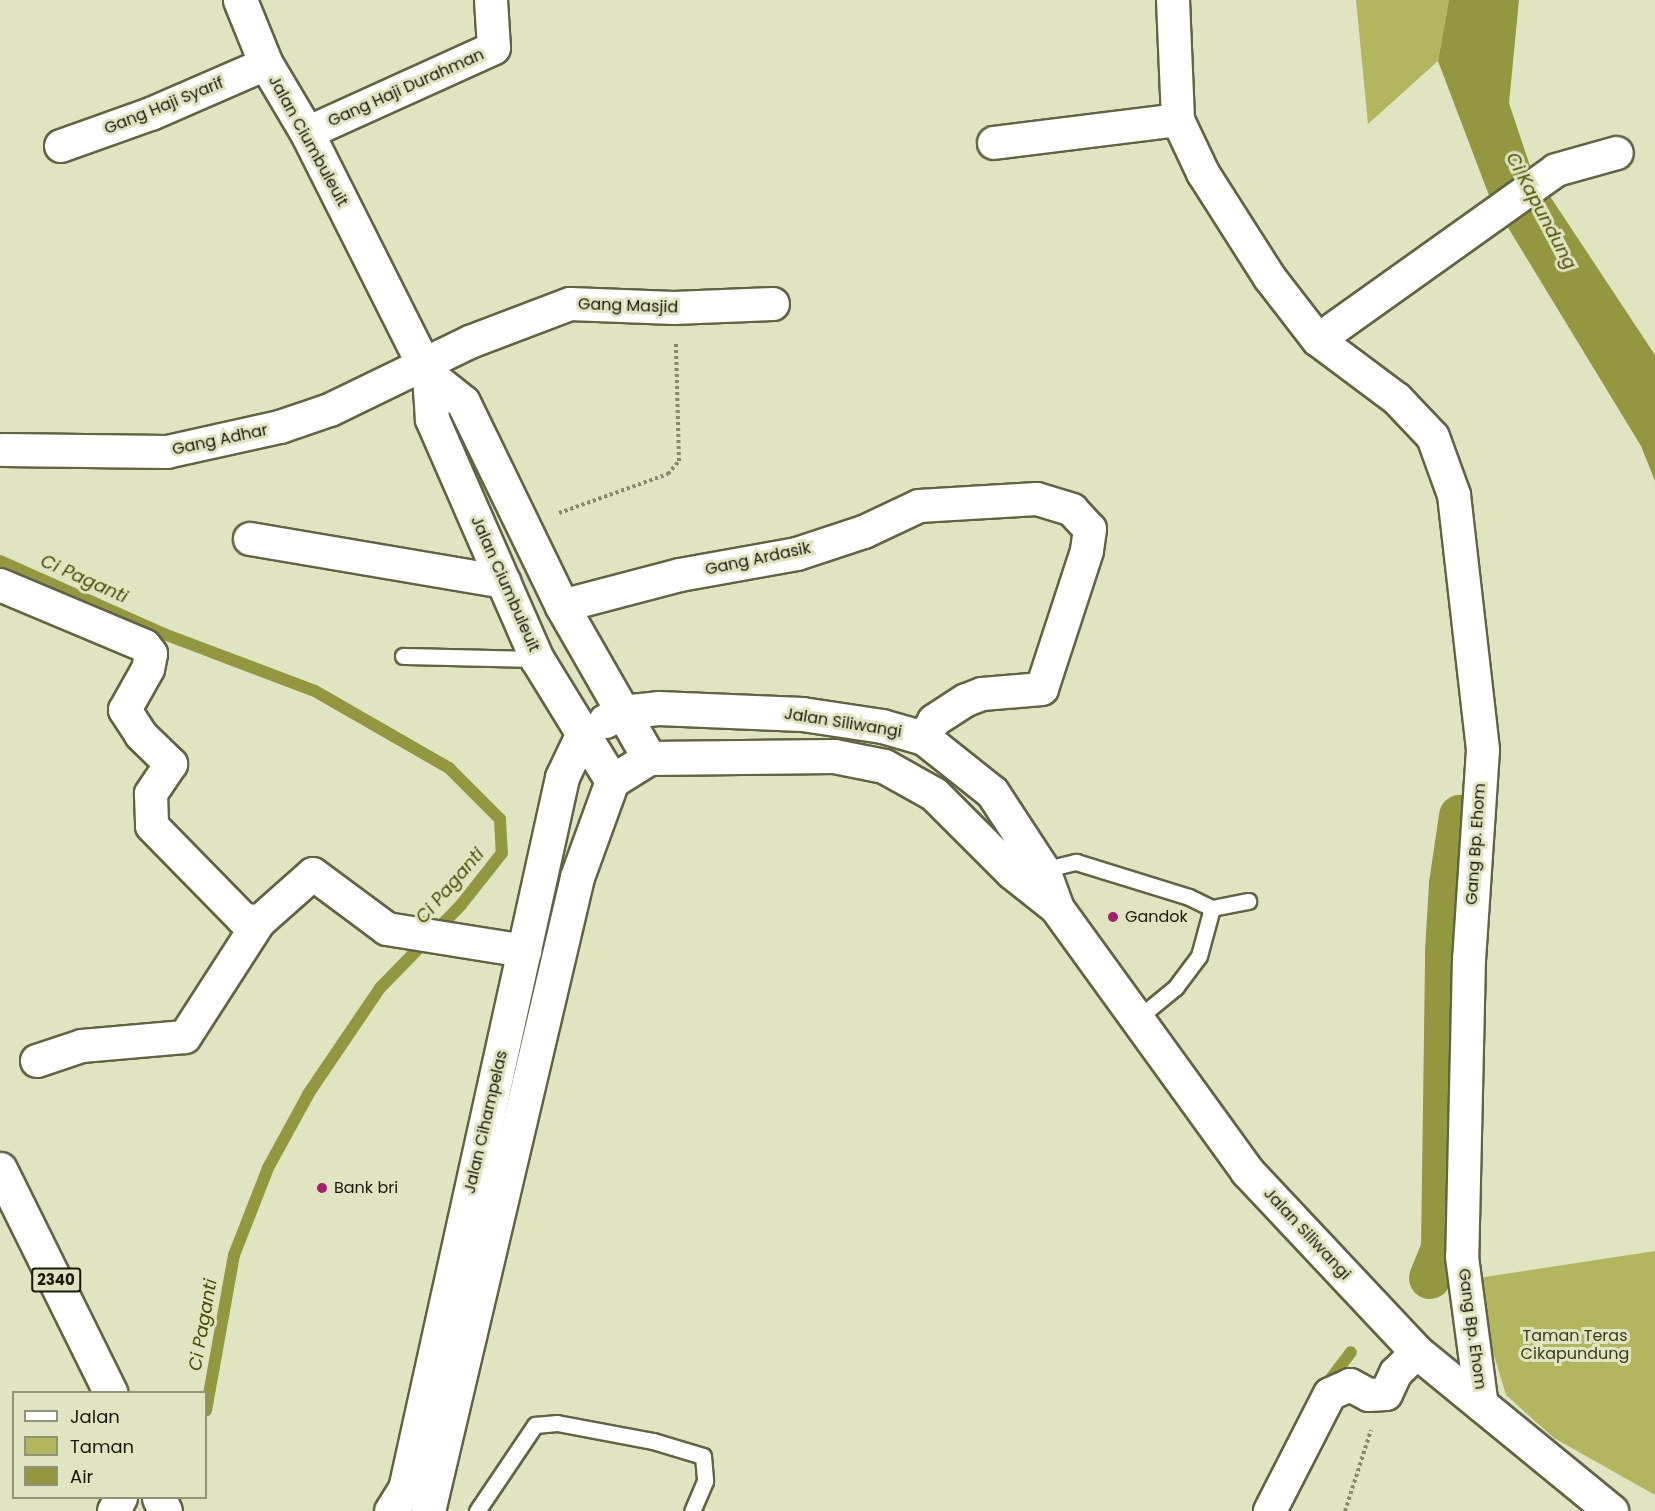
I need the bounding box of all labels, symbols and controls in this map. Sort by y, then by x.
street label: Gang Haji Durahman [325,45,487,131]
street label: Jalan Ciumbuleuit [264,72,352,210]
street label: Gang Haji Syarif [102,73,226,139]
water label: Ci Kapundung [1501,149,1581,273]
street label: Gang Masjid [578,295,678,317]
street label: Gang Adhar [170,421,270,459]
street label: Jalan Ciumbuleuit [466,513,544,655]
street label: Gang Ardasik [703,538,813,580]
water label: Ci Paganti [37,550,131,608]
street label: Jalan Siliwangi [783,704,903,742]
street label: Gang Bp. Ehom [1462,782,1490,906]
water label: Ci Paganti [411,844,489,928]
place label: Gandok [1125,907,1188,927]
marker: Gandok [1106,910,1120,924]
street label: Jalan Cihampelas [460,1049,512,1195]
place label: Bank bri [334,1178,398,1198]
marker: Bank bri [315,1181,329,1195]
street label: Jalan Siliwangi [1260,1184,1354,1284]
street label: Gang Bp. Ehom [1454,1267,1490,1391]
road number: 2340 [31,1268,82,1292]
water label: Ci Paganti [184,1277,222,1373]
park label: Taman Teras Cikapundung [1521,1326,1629,1364]
legend [12,1391,207,1499]
text: Jalan [70,1404,120,1429]
text: Taman [70,1434,134,1459]
text: Air [70,1464,93,1489]

